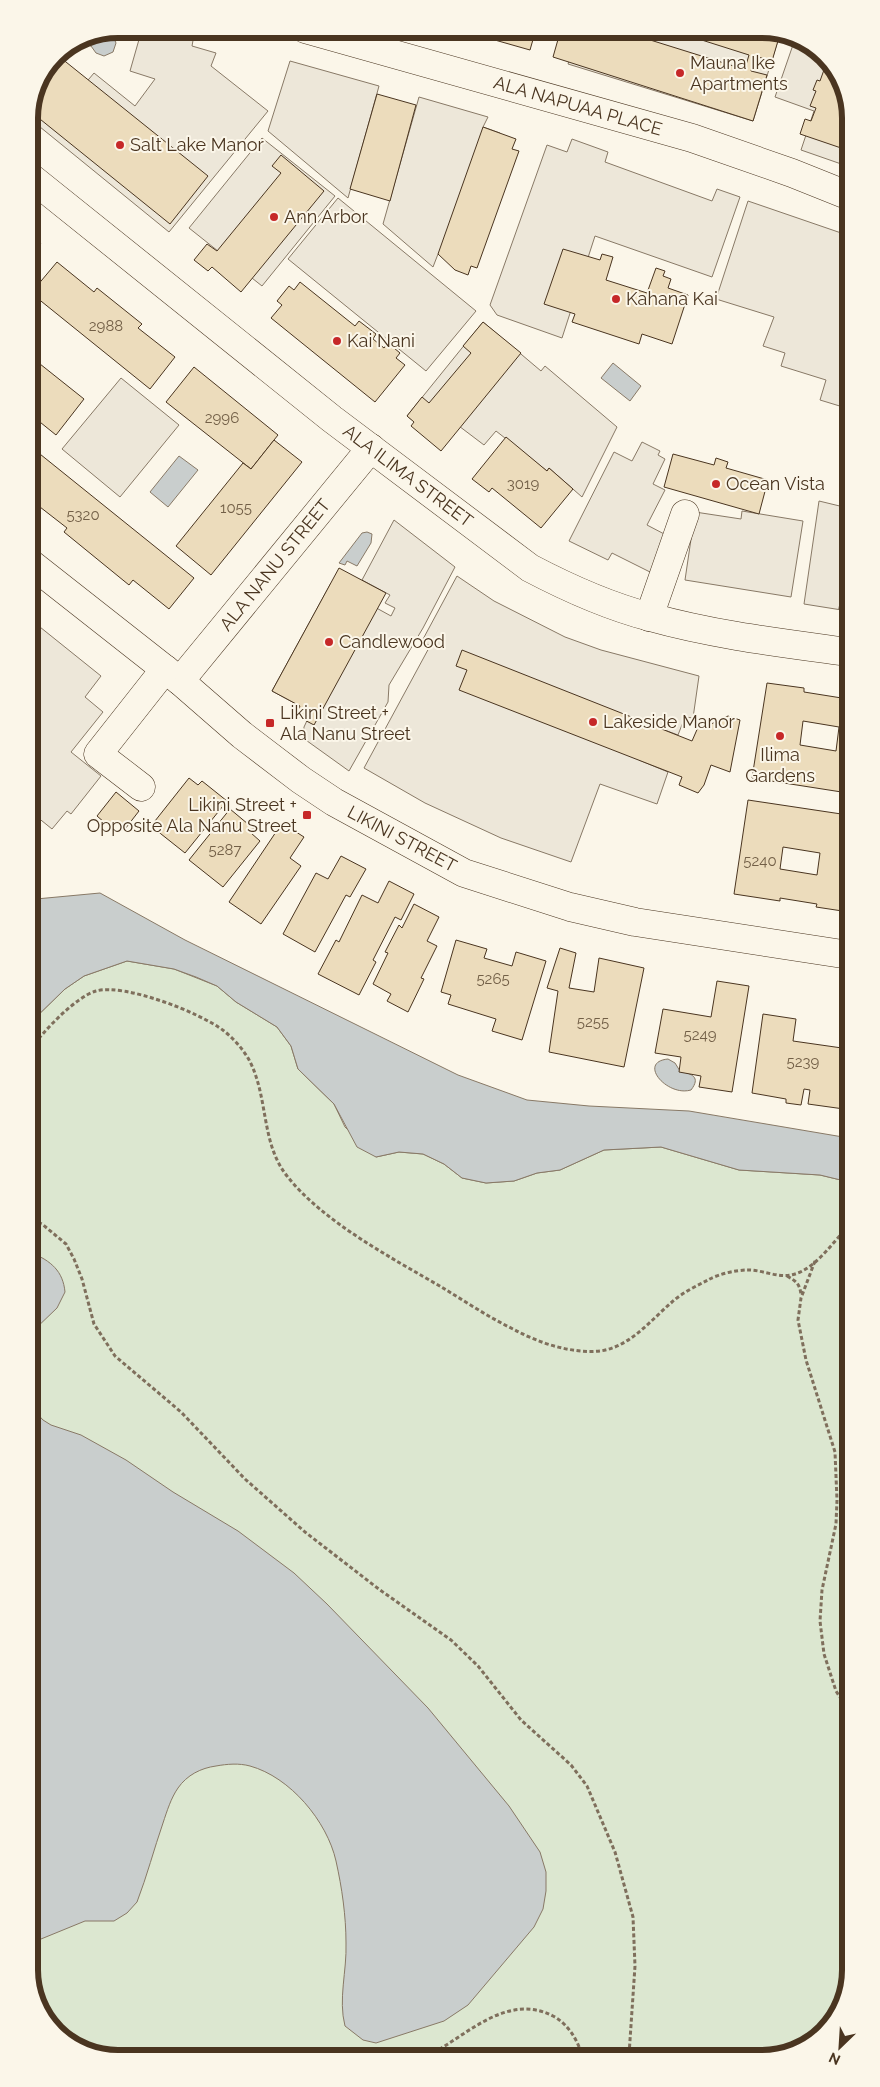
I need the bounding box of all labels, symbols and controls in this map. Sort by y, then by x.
place label: Mauna Ike Apartments [690,52,788,94]
marker: Mauna Ike Apartments [674,67,686,79]
street label: ALA NAPUAA PLACE [491,71,665,140]
place label: Salt Lake Manor [130,134,264,155]
marker: Salt Lake Manor [114,139,126,151]
place label: Ann Arbor [284,206,368,227]
marker: Ann Arbor [268,211,280,223]
place label: Kahana Kai [626,288,718,309]
marker: Kahana Kai [610,293,622,305]
house number: 2988 [89,317,123,335]
place label: Kai Nani [347,330,415,351]
marker: Kai Nani [331,335,343,347]
house number: 2996 [205,409,239,427]
street label: ALA ILIMA STREET [339,420,477,531]
place label: Ocean Vista [726,473,825,494]
house number: 3019 [507,475,539,493]
marker: Ocean Vista [710,478,722,490]
street label: ALA NANU STREET [215,495,334,635]
house number: 1055 [220,499,252,517]
house number: 5320 [66,506,100,524]
place label: Candlewood [339,631,445,652]
marker: Candlewood [323,636,335,648]
place label: Likini Street + Ala Nanu Street [280,702,411,744]
place label: Lakeside Manor [603,711,736,732]
marker: Lakeside Manor [587,716,599,728]
marker: Likini Street + Ala Nanu Street [264,717,276,729]
marker: Ilima Gardens [774,730,786,742]
place label: Ilima Gardens [745,744,815,786]
place label: Likini Street + Opposite Ala Nanu Street [87,794,297,836]
street label: LIKINI STREET [344,801,460,876]
marker: Likini Street + Opposite Ala Nanu Street [301,809,313,821]
house number: 5287 [209,841,241,859]
house number: 5240 [743,852,777,870]
house number: 5265 [476,970,510,988]
house number: 5255 [577,1013,609,1031]
house number: 5249 [684,1026,717,1044]
house number: 5239 [787,1053,820,1071]
north arrow [815,2022,865,2072]
text: N [826,2049,843,2068]

